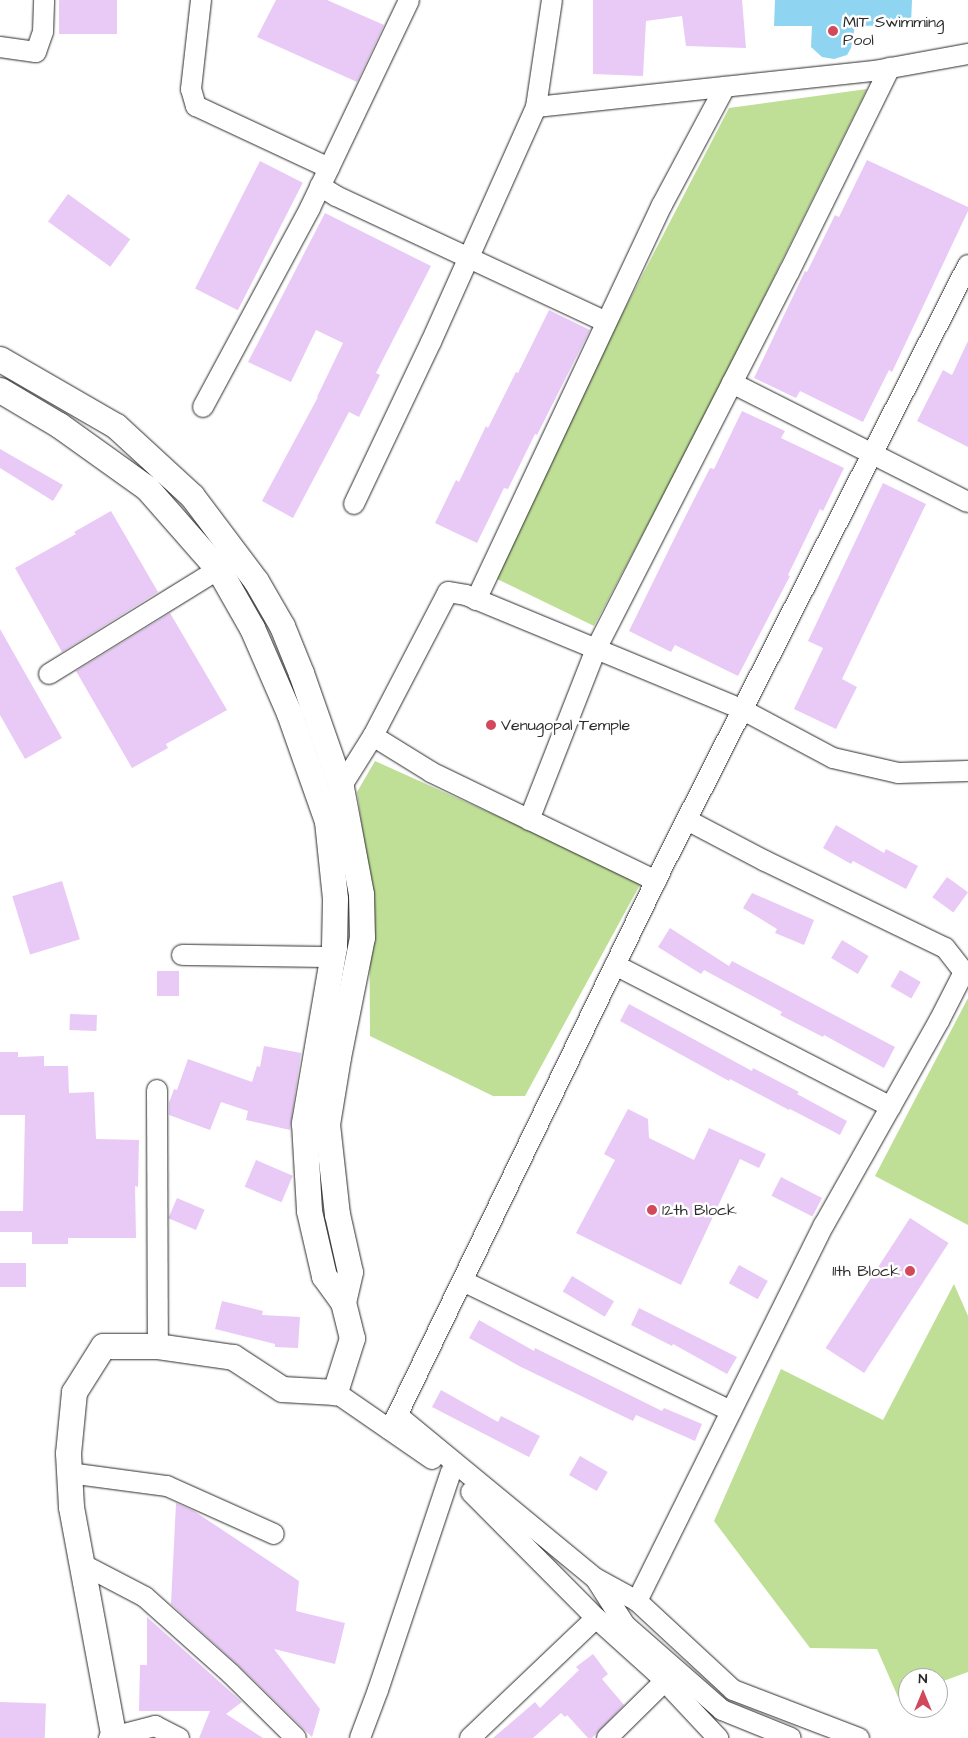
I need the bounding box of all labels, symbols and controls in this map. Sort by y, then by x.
place label: MIT Swimming Pool [843,12,944,50]
marker: MIT Swimming Pool [827,25,839,37]
place label: Venugopal Temple [501,715,630,735]
marker: Venugopal Temple [485,719,497,731]
place label: 12th Block [662,1200,737,1220]
marker: 12th Block [646,1204,658,1216]
place label: 11th Block [832,1261,900,1281]
marker: 11th Block [904,1265,916,1277]
north arrow [898,1668,948,1718]
text: N [919,1669,927,1689]

